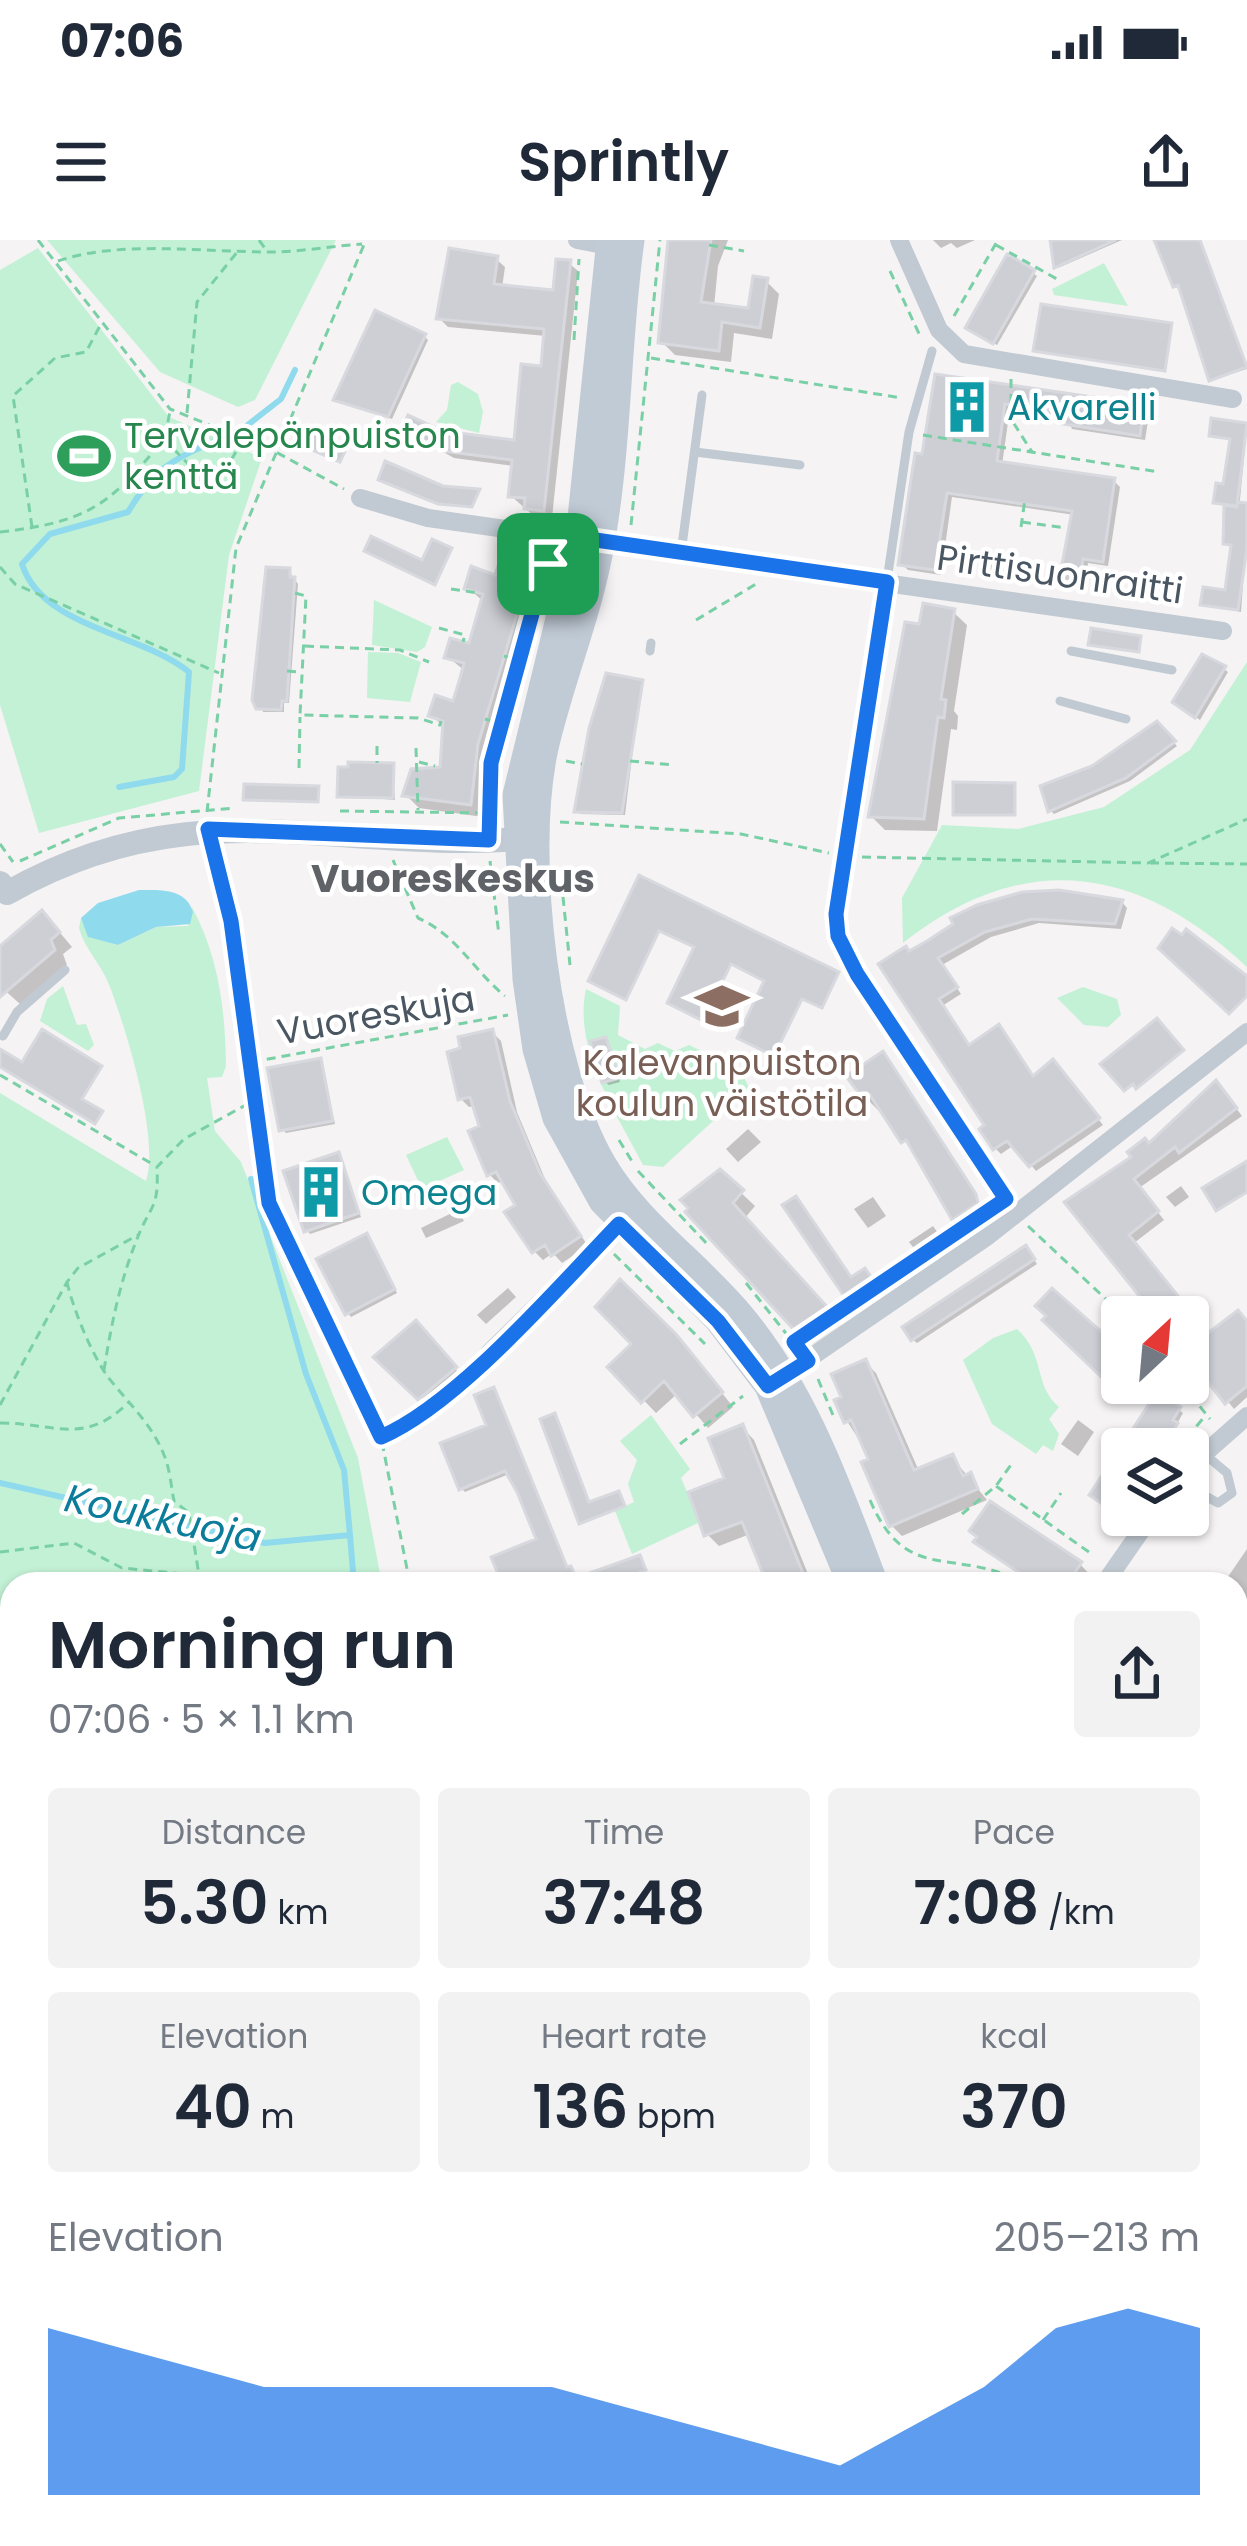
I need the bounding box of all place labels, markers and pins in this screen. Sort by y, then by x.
building icon: Akvarelli [938,378,996,436]
place label: Akvarelli [1007,382,1157,433]
place label: Tervalepänpuiston kenttä [124,410,461,502]
sports icon: Tervalepänpuiston kenttä [55,427,113,485]
pin [497,513,599,615]
school or university icon: Kalevanpuiston koulun väistötila [693,977,751,1035]
place label: Kalevanpuiston koulun väistötila [576,1037,868,1129]
building icon: Omega [292,1163,350,1221]
place label: Omega [361,1167,497,1218]

